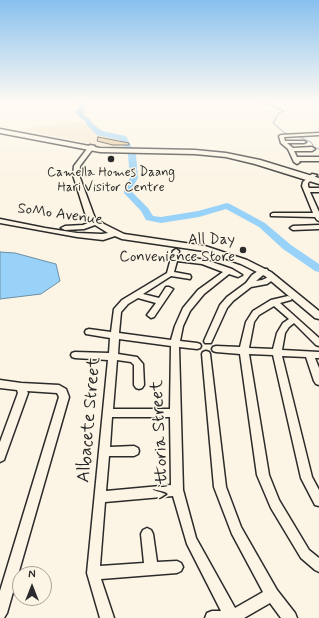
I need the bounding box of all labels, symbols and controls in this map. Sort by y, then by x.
marker: Camella Homes Daang Hari Visitor Centre [106,154,116,164]
place label: Camella Homes Daang Hari Visitor Centre [47,165,175,196]
street label: SoMo Avenue [16,200,104,230]
place label: All Day Convenience Store [119,232,235,267]
marker: All Day Convenience Store [238,245,248,255]
street label: Albacete Street [74,356,106,484]
street label: Vittoria Street [147,380,175,500]
north arrow [12,566,52,606]
text: N [28,568,36,582]

